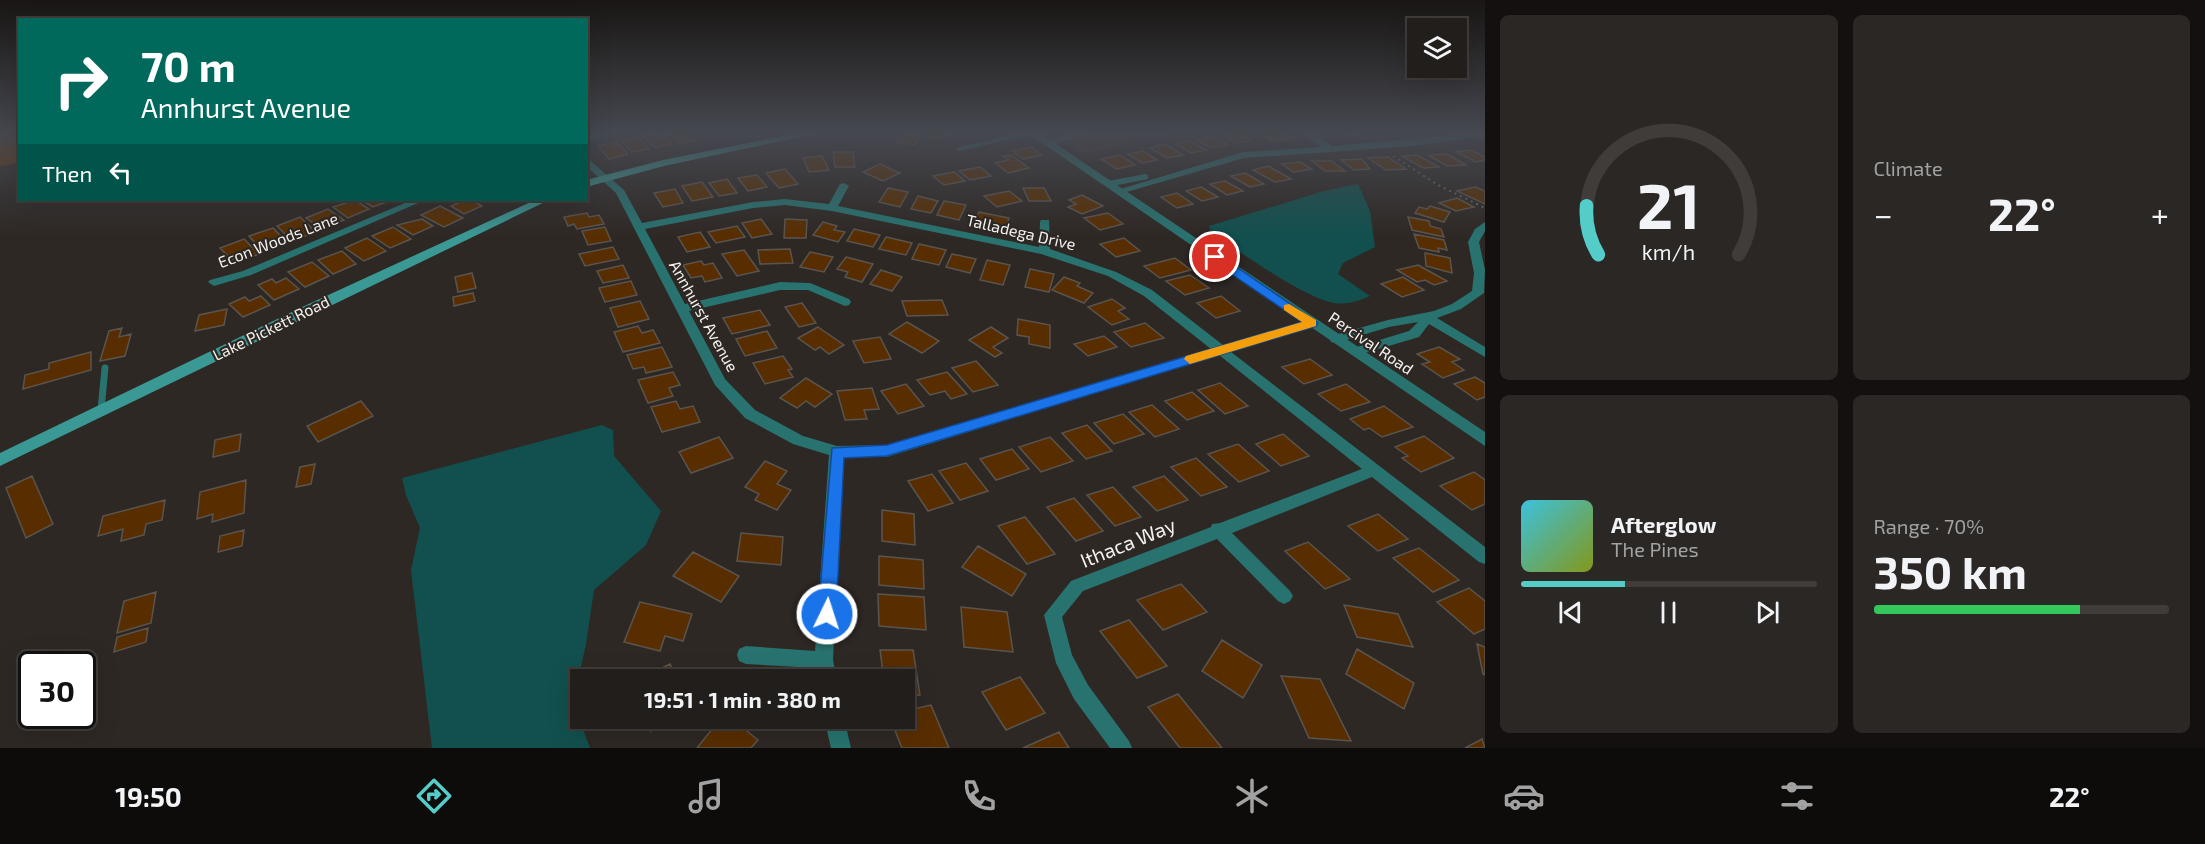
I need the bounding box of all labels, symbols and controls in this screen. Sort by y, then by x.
map controls [1407,18,1467,78]
button: layers [1407,18,1467,78]
text: 70 m [141,40,236,90]
icon: right [42,42,120,120]
text: Annhurst Avenue [141,91,351,123]
icon: left [104,156,137,189]
text: Climate [1874,156,1943,180]
text: Then [42,160,92,186]
text: 21 [1637,167,1700,242]
text: 22° [1988,186,2056,240]
text: − [1874,194,1893,234]
text: + [2151,194,2169,234]
street label: Econ Woods Lane [215,208,341,271]
street label: Talladega Drive [965,210,1078,253]
pin [1189,231,1240,282]
text: km/h [1642,239,1695,264]
icon: arrive [1198,240,1231,273]
street label: Annhurst Avenue [666,257,743,375]
street label: Lake Pickett Road [209,291,332,364]
street label: Percival Road [1325,307,1417,378]
text: Afterglow [1611,511,1716,537]
street label: Ithaca Way [1076,512,1179,572]
text: Range · 70% [1874,514,1984,538]
text: The Pines [1611,537,1699,561]
text: 350 km [1874,544,2027,598]
position arrow [795,582,859,646]
icon: previous [1554,596,1587,629]
icon: pause [1652,596,1685,629]
icon: next [1751,596,1784,629]
speed limit sign: 30 [18,651,96,729]
text: 19:51 · 1 min · 380 m [644,686,841,712]
icon: directions [413,775,455,817]
icon: music [685,775,727,817]
icon: phone [958,775,1000,817]
icon: climate [1231,775,1273,817]
icon: car [1503,775,1545,817]
icon: filters [1776,775,1818,817]
text: 19:50 [115,780,182,812]
text: 22° [2049,780,2090,812]

